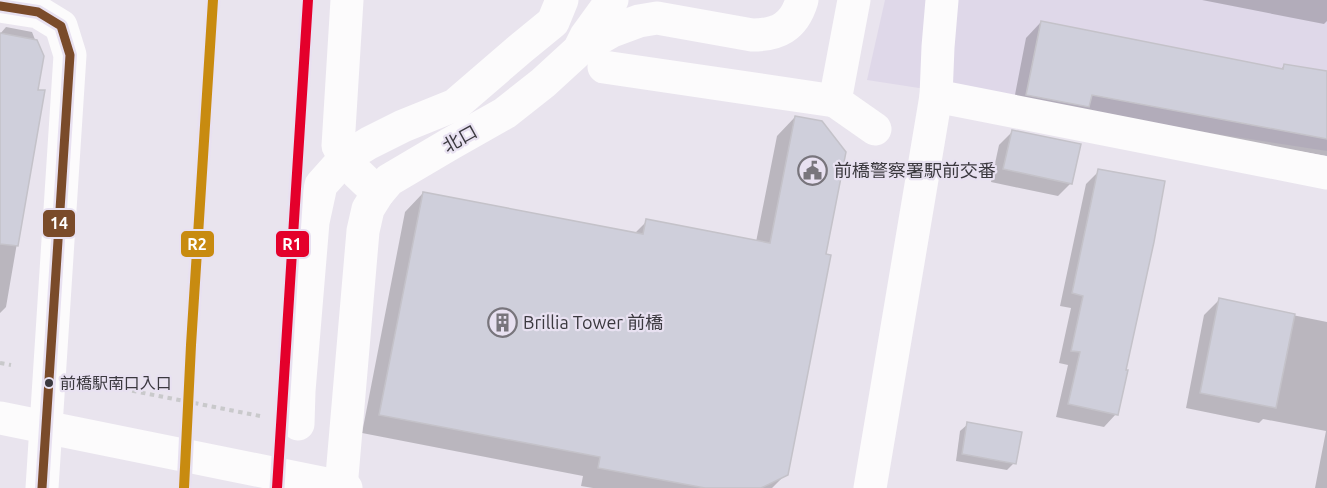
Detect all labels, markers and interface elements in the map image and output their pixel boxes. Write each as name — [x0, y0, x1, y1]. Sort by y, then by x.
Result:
street label: 北口 — [439, 121, 480, 156]
public building icon: 前橋警察署駅前交番 — [797, 155, 829, 187]
place label: 前橋警察署駅前交番 — [834, 160, 996, 180]
line badge: 14 — [42, 209, 76, 238]
text: 14 — [50, 214, 68, 232]
line badge: R2 — [180, 230, 215, 258]
line badge: R1 — [275, 230, 310, 258]
text: R2 — [187, 235, 207, 253]
text: R1 — [282, 235, 302, 253]
building icon: Brillia Tower 前橋 — [486, 307, 518, 339]
place label: Brillia Tower 前橋 — [523, 312, 663, 332]
place label: 前橋駅南口入口 — [60, 374, 172, 392]
marker: 前橋駅南口入口 — [43, 377, 55, 389]

